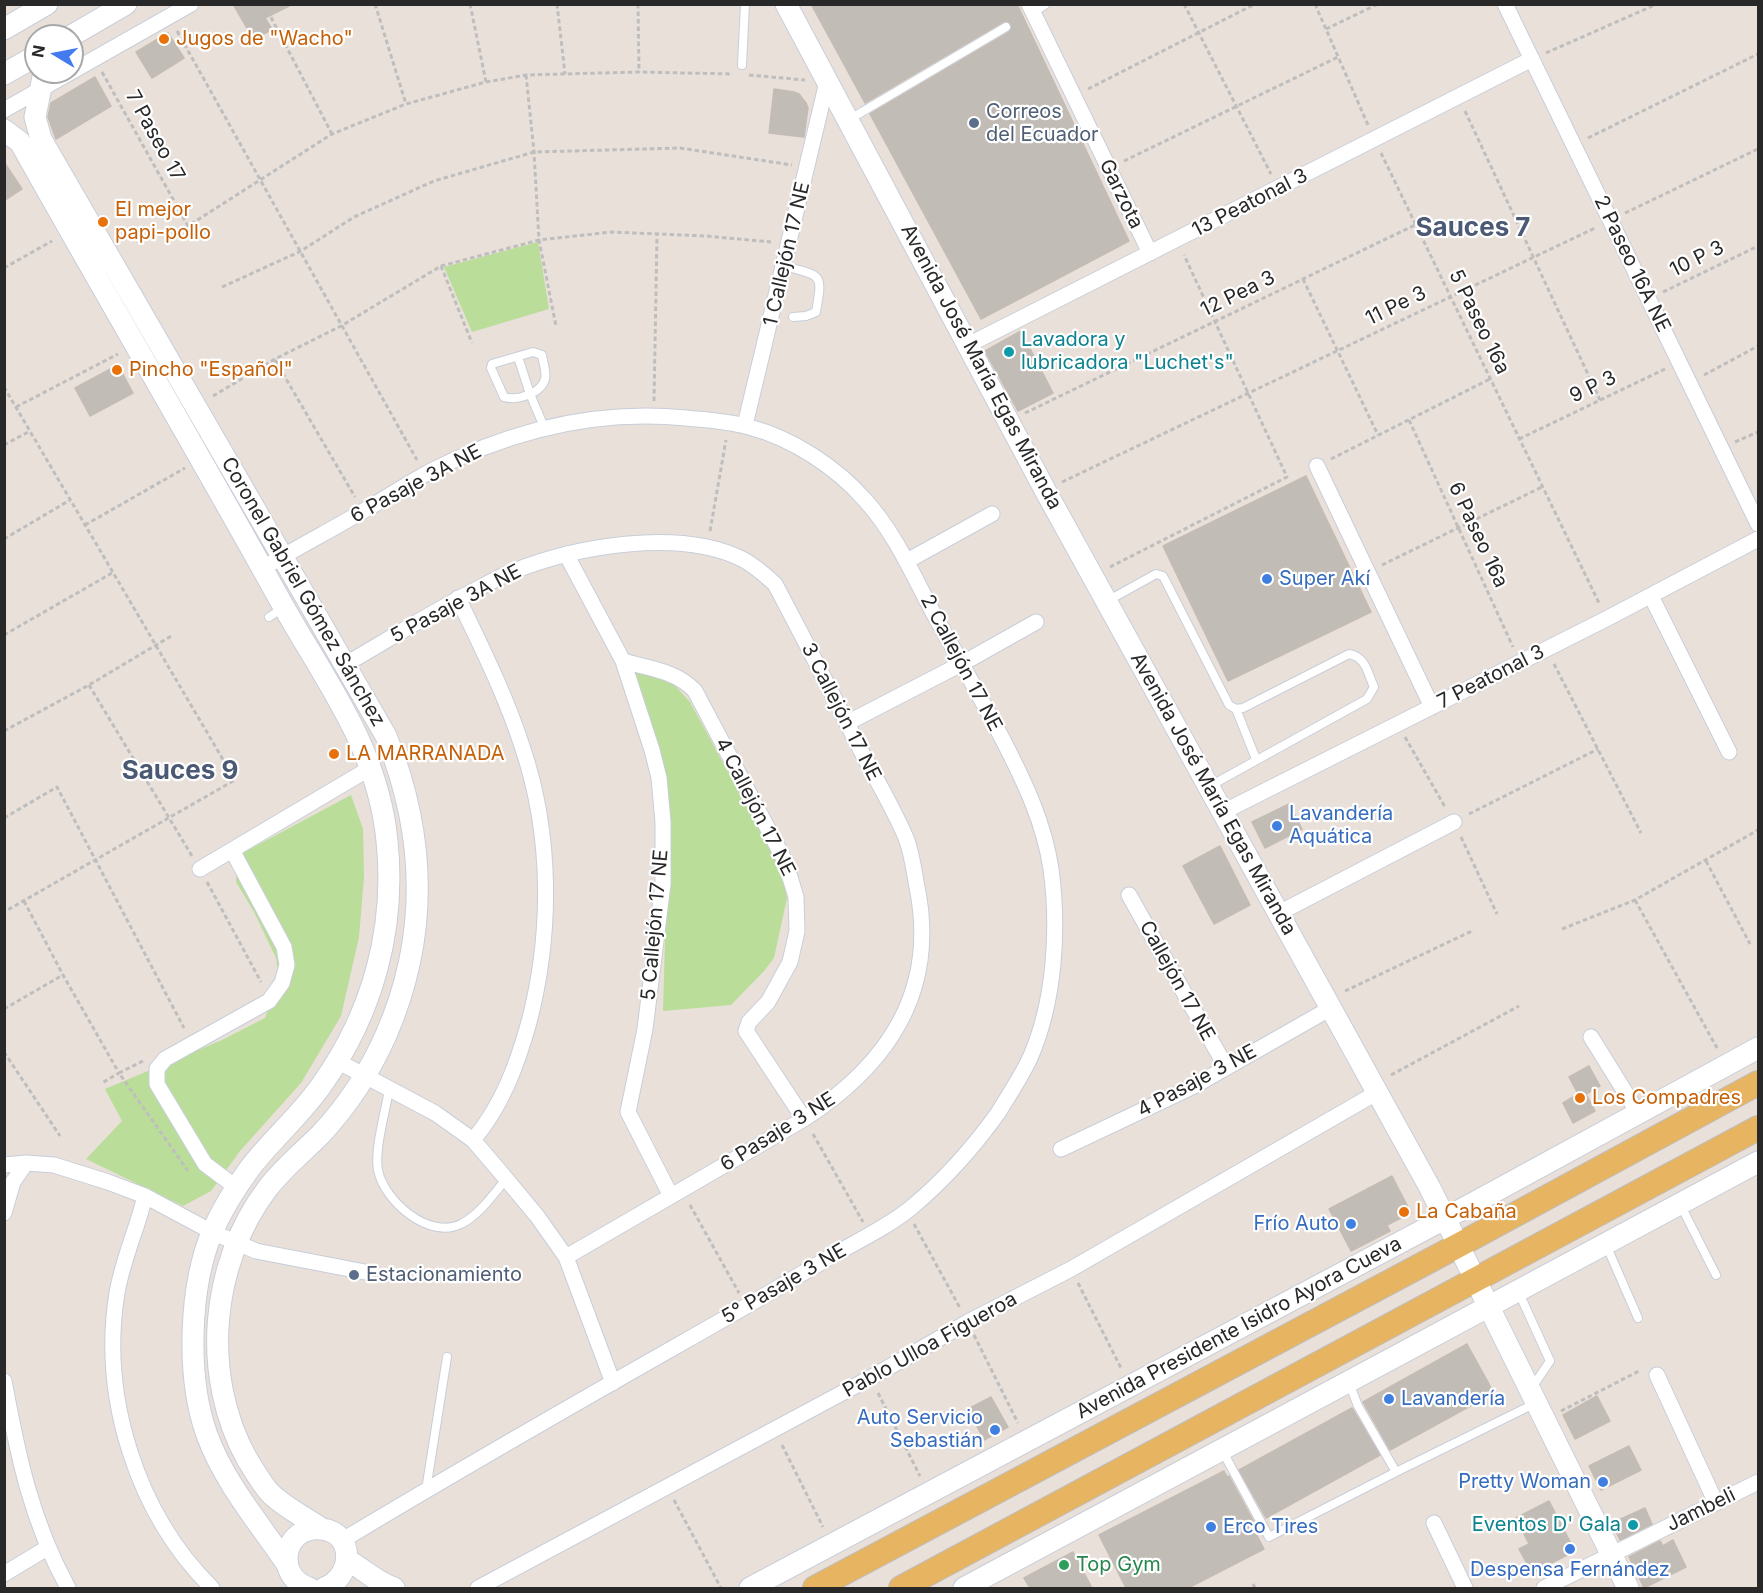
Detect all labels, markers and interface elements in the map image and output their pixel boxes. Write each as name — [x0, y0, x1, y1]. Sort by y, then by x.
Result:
north arrow — [24, 24, 84, 84]
place label: Jugos de "Wacho" — [176, 27, 353, 51]
marker: Jugos de "Wacho" — [157, 32, 171, 46]
text: N — [27, 43, 49, 59]
street label: 7 Paseo 17 — [120, 86, 190, 186]
place label: Correos del Ecuador — [986, 100, 1099, 147]
marker: Correos del Ecuador — [967, 116, 981, 130]
street label: Garzota — [1094, 155, 1148, 233]
street label: 13 Peatonal 3 — [1188, 164, 1312, 242]
street label: 1 Callejón 17 NE — [759, 179, 815, 329]
street label: 2 Paseo 16A NE — [1589, 192, 1675, 336]
place label: El mejor papi-pollo — [115, 198, 211, 245]
district label: Sauces 7 — [1416, 212, 1530, 244]
marker: El mejor papi-pollo — [96, 215, 110, 229]
street label: Avenida José María Egas Miranda — [895, 220, 1067, 514]
street label: 10 P 3 — [1666, 236, 1728, 282]
street label: 12 Pea 3 — [1197, 266, 1279, 322]
street label: 5 Paseo 16a — [1443, 266, 1515, 378]
street label: 11 Pe 3 — [1362, 281, 1430, 331]
place label: Lavadora y lubricadora "Luchet's" — [1021, 328, 1234, 375]
marker: Lavadora y lubricadora "Luchet's" — [1002, 345, 1016, 359]
place label: Pincho "Español" — [129, 358, 293, 382]
marker: Pincho "Español" — [110, 363, 124, 377]
street label: 9 P 3 — [1566, 366, 1620, 408]
street label: 6 Pasaje 3A NE — [346, 439, 486, 529]
street label: Coronel Gabriel Gómez Sánchez — [216, 453, 390, 731]
street label: 6 Paseo 16a — [1443, 478, 1513, 592]
street label: 5 Pasaje 3A NE — [387, 559, 525, 649]
place label: Super Akí — [1279, 567, 1370, 591]
marker: Super Akí — [1260, 572, 1274, 586]
street label: 2 Callejón 17 NE — [915, 591, 1007, 735]
street label: 3 Callejón 17 NE — [796, 639, 886, 785]
street label: 7 Peatonal 3 — [1433, 640, 1549, 714]
street label: Avenida José María Egas Miranda — [1125, 648, 1301, 940]
street label: 4 Callejón 17 NE — [710, 734, 800, 880]
place label: LA MARRANADA — [346, 742, 505, 766]
marker: LA MARRANADA — [327, 747, 341, 761]
district label: Sauces 9 — [122, 755, 238, 787]
place label: Lavandería Aquática — [1289, 802, 1393, 849]
marker: Lavandería Aquática — [1270, 819, 1284, 833]
street label: 5 Callejón 17 NE — [636, 849, 674, 1001]
street label: Callejón 17 NE — [1134, 917, 1220, 1045]
street label: 4 Pasaje 3 NE — [1133, 1040, 1261, 1122]
place label: Los Compadres — [1592, 1086, 1741, 1110]
street label: 6 Pasaje 3 NE — [716, 1087, 840, 1177]
marker: Los Compadres — [1573, 1091, 1587, 1105]
place label: La Cabaña — [1416, 1200, 1517, 1224]
marker: La Cabaña — [1397, 1205, 1411, 1219]
place label: Frío Auto — [1254, 1212, 1339, 1236]
marker: Frío Auto — [1344, 1217, 1358, 1231]
street label: Avenida Presidente Isidro Ayora Cueva — [1072, 1232, 1406, 1424]
street label: 5° Pasaje 3 NE — [717, 1239, 851, 1329]
place label: Estacionamiento — [366, 1263, 522, 1287]
marker: Estacionamiento — [347, 1268, 361, 1282]
street label: Pablo Ulloa Figueroa — [839, 1287, 1021, 1403]
place label: Lavandería — [1401, 1387, 1505, 1411]
marker: Lavandería — [1382, 1392, 1396, 1406]
place label: Auto Servicio Sebastián — [857, 1406, 983, 1453]
marker: Auto Servicio Sebastián — [988, 1423, 1002, 1437]
place label: Pretty Woman — [1458, 1470, 1591, 1494]
marker: Pretty Woman — [1596, 1475, 1610, 1489]
street label: Jambeli — [1663, 1483, 1739, 1537]
place label: Eventos D' Gala — [1472, 1513, 1621, 1537]
place label: Erco Tires — [1223, 1515, 1318, 1539]
marker: Eventos D' Gala — [1626, 1518, 1640, 1532]
marker: Erco Tires — [1204, 1520, 1218, 1534]
marker: Despensa Fernández — [1563, 1542, 1577, 1556]
place label: Top Gym — [1076, 1553, 1161, 1577]
marker: Top Gym — [1057, 1558, 1071, 1572]
place label: Despensa Fernández — [1470, 1558, 1670, 1582]

